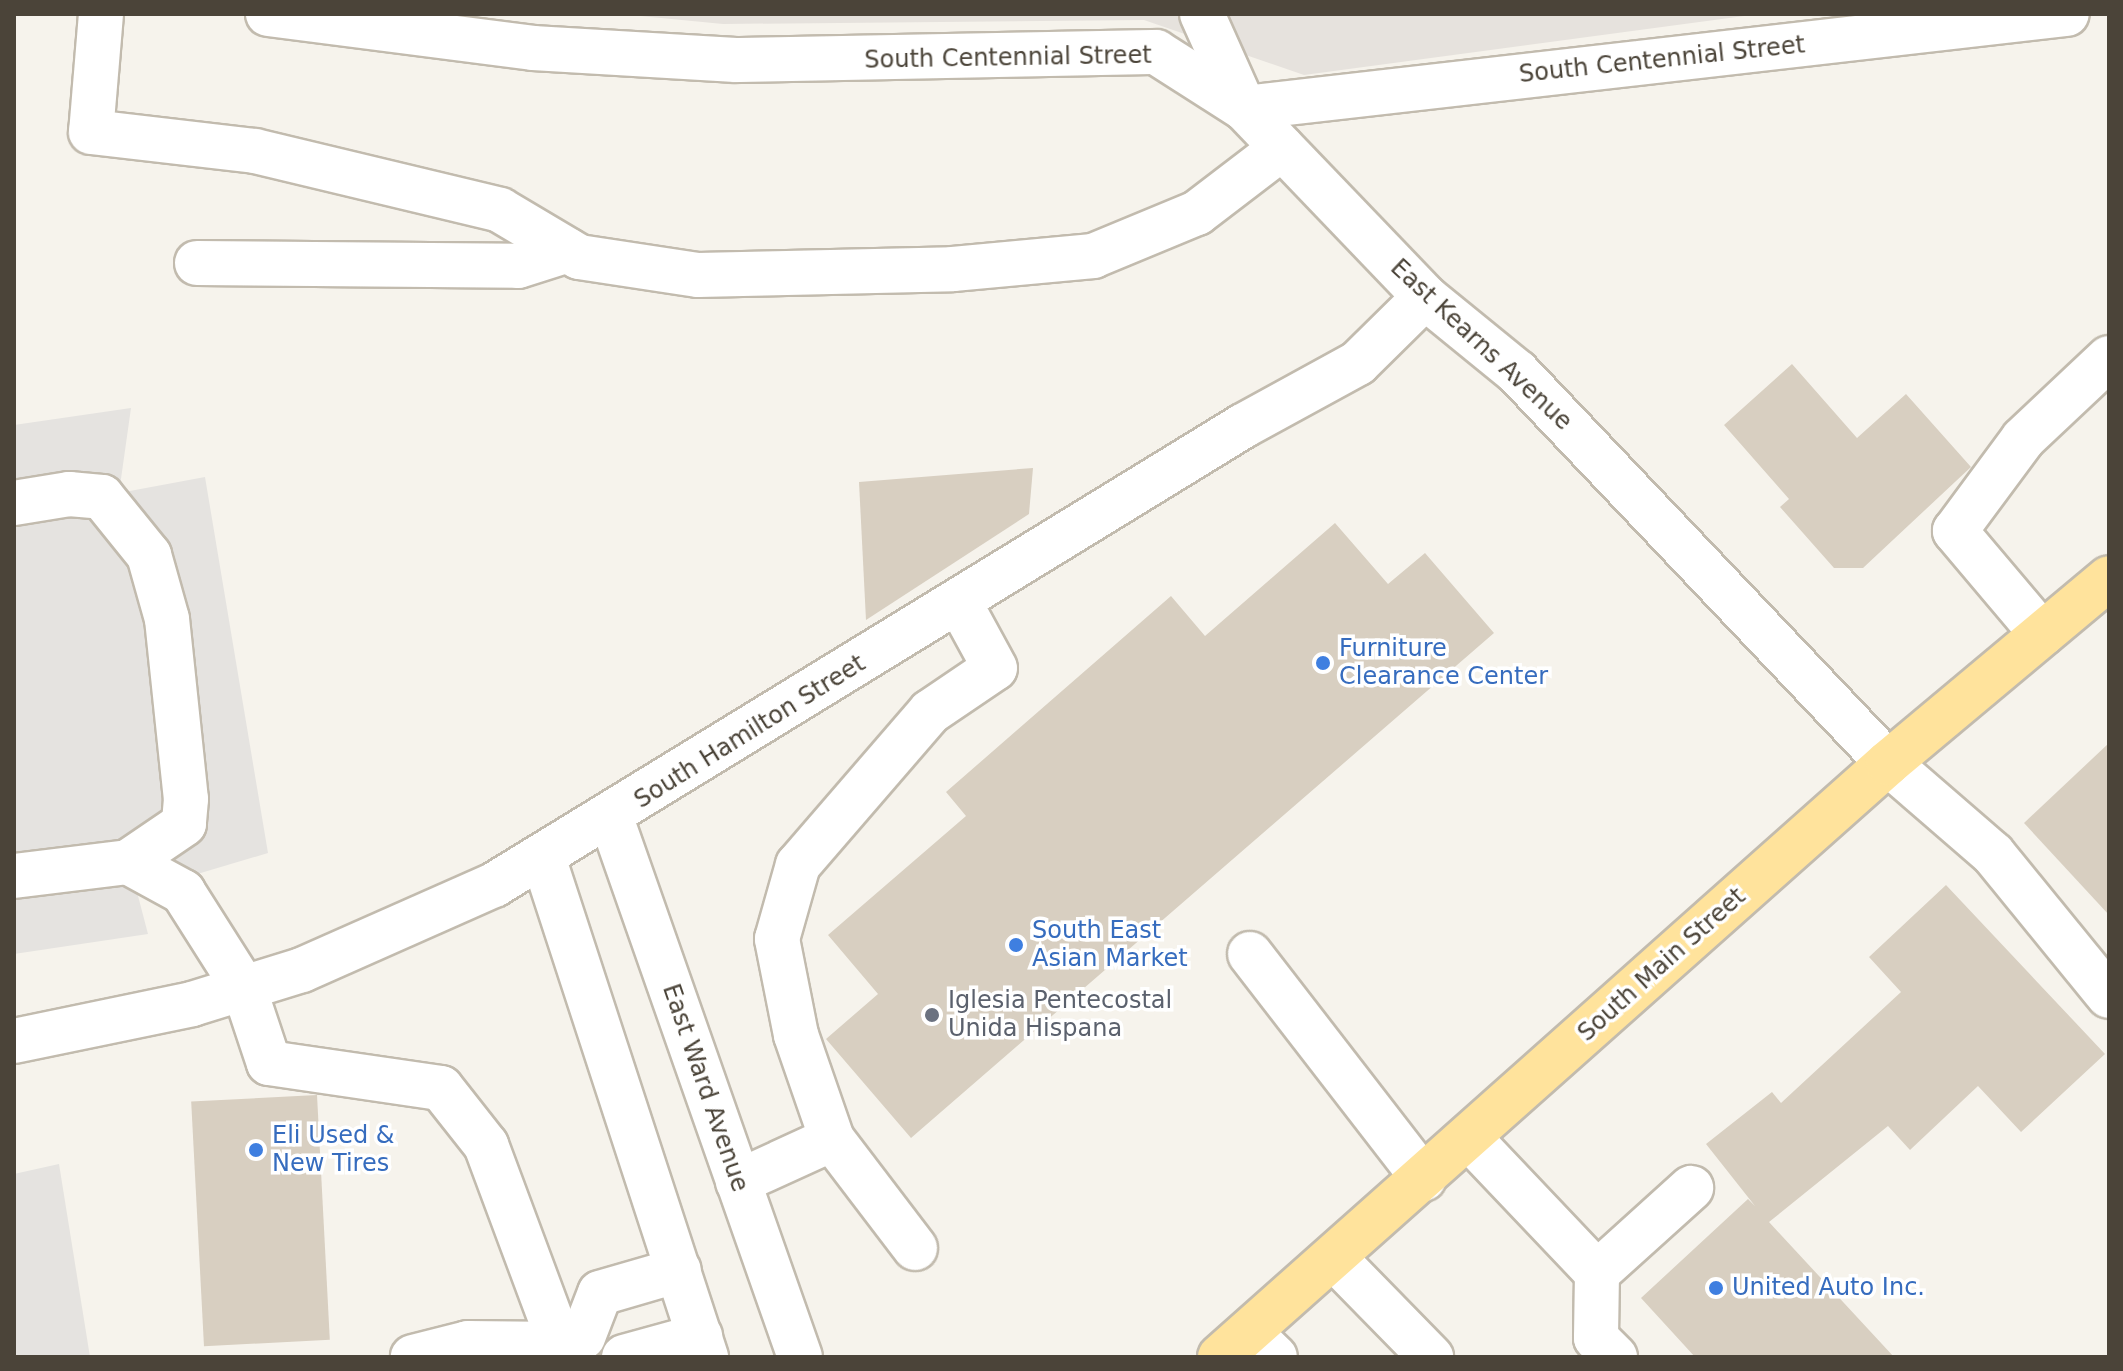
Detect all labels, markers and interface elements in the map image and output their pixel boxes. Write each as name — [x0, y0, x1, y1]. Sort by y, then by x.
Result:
street label: South Centennial Street — [1518, 31, 1806, 89]
street label: South Centennial Street — [864, 41, 1152, 75]
street label: East Kearns Avenue — [1384, 254, 1578, 436]
place label: Furniture Clearance Center — [1339, 635, 1548, 691]
street label: South Hamilton Street — [629, 649, 871, 815]
marker: Furniture Clearance Center — [1314, 654, 1332, 672]
street label: South Main Street — [1572, 882, 1752, 1048]
place label: South East Asian Market — [1032, 917, 1188, 973]
marker: South East Asian Market — [1007, 936, 1025, 954]
street label: East Ward Avenue — [656, 980, 754, 1196]
place label: Iglesia Pentecostal Unida Hispana — [948, 987, 1172, 1043]
marker: Iglesia Pentecostal Unida Hispana — [923, 1006, 941, 1024]
place label: Eli Used & New Tires — [272, 1122, 395, 1178]
marker: Eli Used & New Tires — [247, 1141, 265, 1159]
place label: United Auto Inc. — [1732, 1274, 1925, 1302]
marker: United Auto Inc. — [1707, 1279, 1725, 1297]

